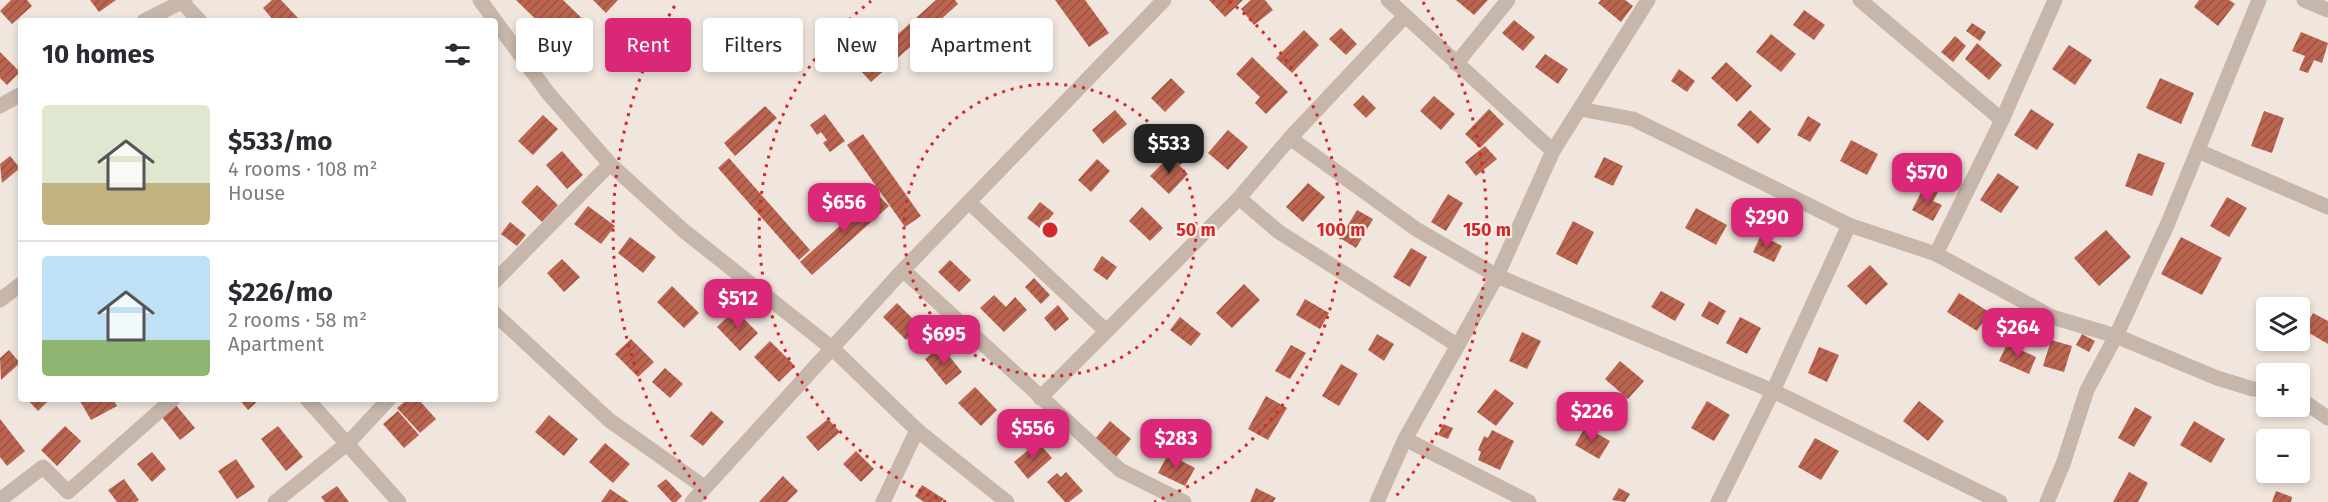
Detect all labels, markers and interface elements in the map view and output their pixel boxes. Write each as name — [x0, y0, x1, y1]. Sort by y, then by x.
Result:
chip: Buy — [516, 18, 593, 72]
chip: Rent — [605, 18, 691, 72]
chip: Filters — [703, 18, 803, 72]
chip: New — [815, 18, 898, 72]
chip: Apartment — [910, 18, 1053, 72]
icon: filters — [441, 38, 474, 71]
text: 10 homes — [42, 39, 155, 70]
pin: $533 — [1133, 124, 1205, 175]
text: $533/mo — [228, 126, 332, 157]
icon: home — [90, 129, 162, 201]
text: $533 — [1148, 131, 1190, 155]
pin: $570 — [1891, 153, 1963, 204]
text: 4 rooms · 108 m² — [228, 157, 377, 181]
text: $570 — [1906, 160, 1948, 184]
text: House — [228, 181, 285, 205]
pin: $656 — [808, 183, 880, 234]
text: $656 — [822, 190, 866, 214]
pin: $290 — [1731, 198, 1803, 249]
text: $290 — [1745, 205, 1789, 229]
text: 50 m — [1176, 219, 1216, 241]
text: 100 m — [1317, 219, 1365, 241]
text: 150 m — [1463, 219, 1511, 241]
centre of rings — [1040, 220, 1060, 240]
text: $226/mo — [228, 277, 333, 308]
pin: $512 — [702, 279, 774, 330]
icon: home — [90, 280, 162, 352]
text: $512 — [718, 286, 758, 310]
map controls — [2256, 297, 2310, 483]
button: layers — [2256, 297, 2310, 351]
text: 2 rooms · 58 m² — [228, 308, 367, 332]
pin: $264 — [1982, 308, 2054, 359]
pin: $695 — [908, 315, 980, 366]
text: $264 — [1996, 315, 2040, 339]
text: $695 — [922, 322, 966, 346]
text: Apartment — [228, 332, 324, 356]
button: + — [2256, 363, 2310, 417]
pin: $226 — [1556, 392, 1628, 443]
text: $226 — [1571, 399, 1613, 423]
pin: $556 — [997, 409, 1069, 460]
text: $556 — [1011, 416, 1055, 440]
pin: $283 — [1140, 419, 1212, 470]
text: $283 — [1154, 426, 1198, 450]
button: − — [2256, 429, 2310, 483]

